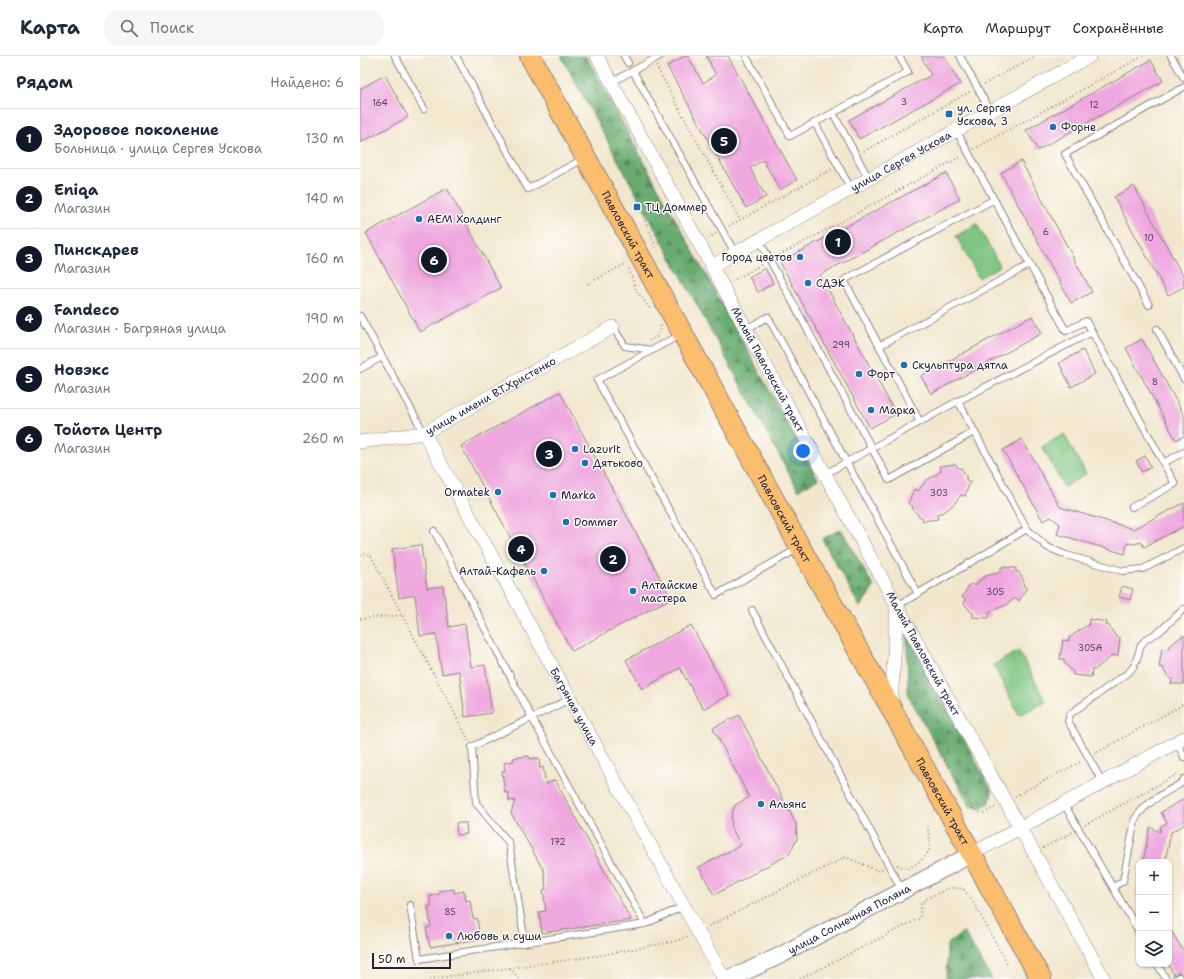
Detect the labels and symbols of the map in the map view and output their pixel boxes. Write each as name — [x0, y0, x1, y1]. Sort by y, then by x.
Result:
house number: 3 — [901, 96, 907, 108]
house number: 164 — [372, 97, 388, 109]
house number: 12 — [1089, 99, 1099, 111]
place label: ул. Сергея Ускова, 3 — [957, 101, 1011, 129]
marker: ул. Сергея Ускова, 3 — [944, 109, 954, 119]
place label: Форне — [1061, 120, 1096, 135]
marker: Форне — [1048, 122, 1058, 132]
pin: 5 — [711, 126, 737, 156]
street label: улица Сергея Ускова — [848, 127, 954, 196]
street label: Павловский тракт — [598, 189, 658, 282]
place label: ТЦ Доммер — [645, 200, 707, 215]
marker: ТЦ Доммер — [632, 202, 642, 212]
place label: АЕМ Холдинг — [427, 212, 501, 227]
marker: АЕМ Холдинг — [414, 214, 424, 224]
house number: 6 — [1043, 226, 1049, 238]
pin: 1 — [825, 227, 851, 257]
house number: 10 — [1144, 232, 1154, 244]
pin: 6 — [421, 245, 447, 275]
place label: Город цветов — [721, 250, 792, 265]
marker: Город цветов — [795, 252, 805, 262]
place label: СДЭК — [816, 276, 845, 291]
marker: СДЭК — [803, 278, 813, 288]
street label: Малый Павловский тракт — [727, 304, 808, 435]
house number: 299 — [832, 339, 850, 351]
street label: улица имени В.Т.Христенко — [423, 353, 559, 439]
place label: Скульптура дятла — [912, 358, 1008, 373]
marker: Скульптура дятла — [899, 360, 909, 370]
place label: Форт — [867, 367, 895, 382]
marker: Форт — [854, 369, 864, 379]
house number: 8 — [1152, 376, 1158, 388]
place label: Марка — [879, 403, 915, 418]
marker: Марка — [866, 405, 876, 415]
pin: 3 — [536, 439, 562, 469]
your location — [793, 441, 813, 461]
place label: Lazurit — [583, 442, 621, 457]
marker: Lazurit — [570, 444, 580, 454]
place label: Дятьково — [593, 456, 643, 471]
marker: Дятьково — [580, 458, 590, 468]
street label: Павловский тракт — [754, 472, 814, 566]
place label: Ormatek — [444, 485, 490, 500]
marker: Ormatek — [493, 487, 503, 497]
house number: 303 — [930, 487, 948, 499]
place label: Marka — [561, 488, 596, 503]
marker: Marka — [548, 490, 558, 500]
place label: Dommer — [574, 515, 618, 530]
marker: Dommer — [561, 517, 571, 527]
pin: 4 — [508, 534, 534, 564]
pin: 2 — [600, 544, 626, 574]
place label: Алтай-Кафель — [459, 564, 536, 579]
marker: Алтай-Кафель — [539, 566, 549, 576]
place label: Алтайские мастера — [641, 578, 698, 606]
marker: Алтайские мастера — [628, 586, 638, 596]
house number: 305 — [986, 586, 1004, 598]
street label: Малый Павловский тракт — [882, 589, 964, 719]
house number: 305А — [1078, 642, 1103, 654]
street label: Багряная улица — [546, 665, 601, 749]
street label: Павловский тракт — [912, 755, 973, 848]
place label: Альянс — [769, 797, 807, 812]
marker: Альянс — [756, 799, 766, 809]
house number: 172 — [550, 836, 566, 848]
street label: улица Солнечная Поляна — [785, 881, 913, 958]
house number: 85 — [444, 906, 456, 918]
place label: Любовь и суши — [457, 929, 542, 944]
marker: Любовь и суши — [444, 931, 454, 941]
scale bar — [372, 951, 451, 970]

